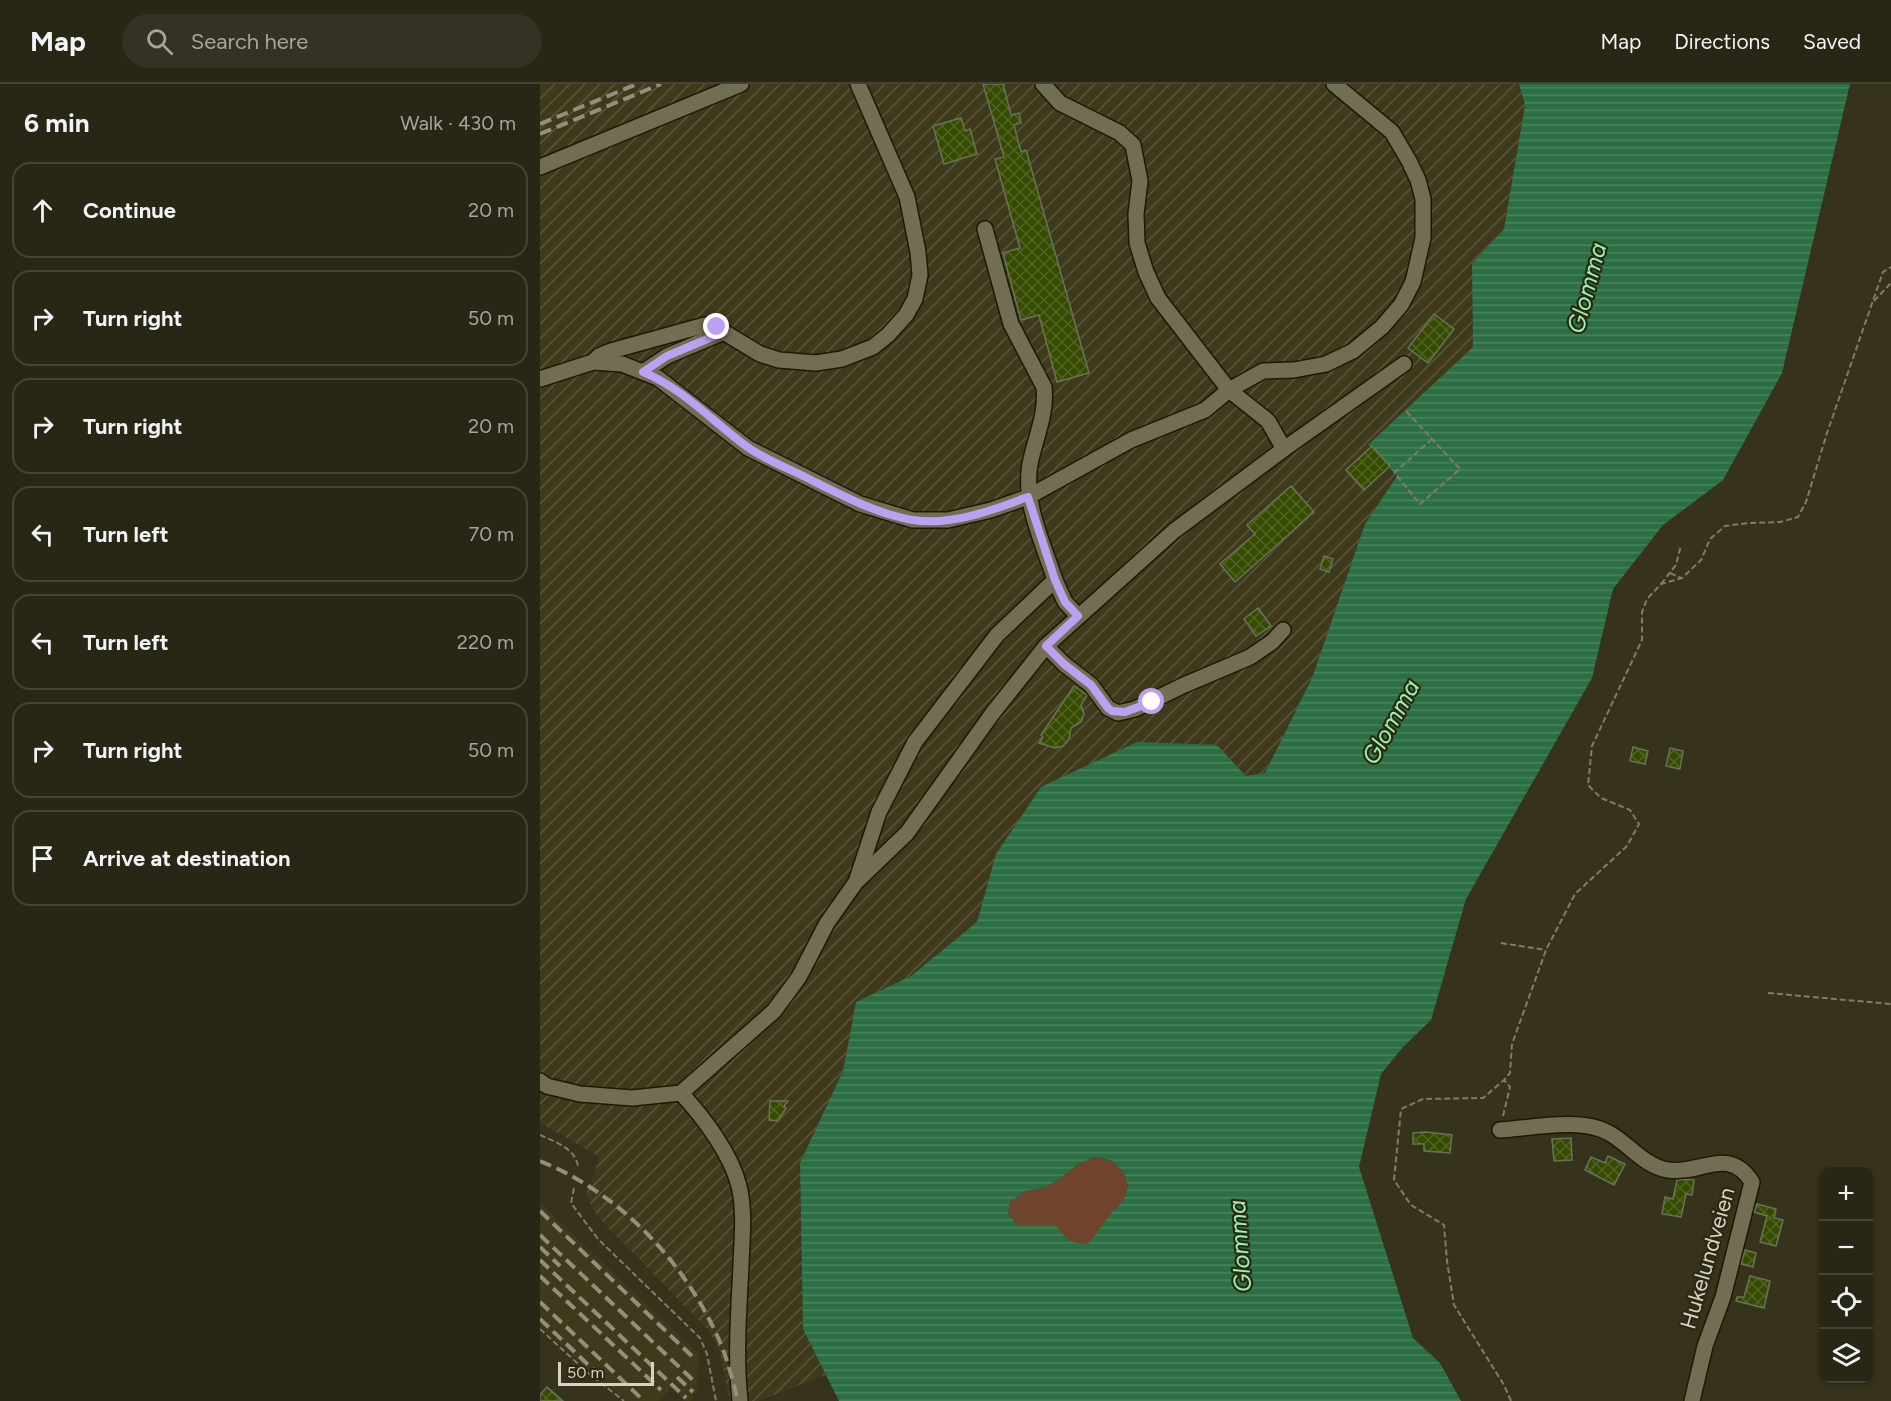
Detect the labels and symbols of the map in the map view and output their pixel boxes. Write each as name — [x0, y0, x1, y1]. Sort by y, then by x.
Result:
water label: Glomma — [1561, 239, 1612, 336]
route end — [703, 313, 729, 339]
water label: Glomma — [1355, 674, 1426, 769]
route start — [1138, 688, 1164, 714]
street label: Hukelundveien — [1674, 1184, 1741, 1332]
water label: Glomma — [1222, 1199, 1257, 1293]
scale bar — [558, 1359, 654, 1386]

